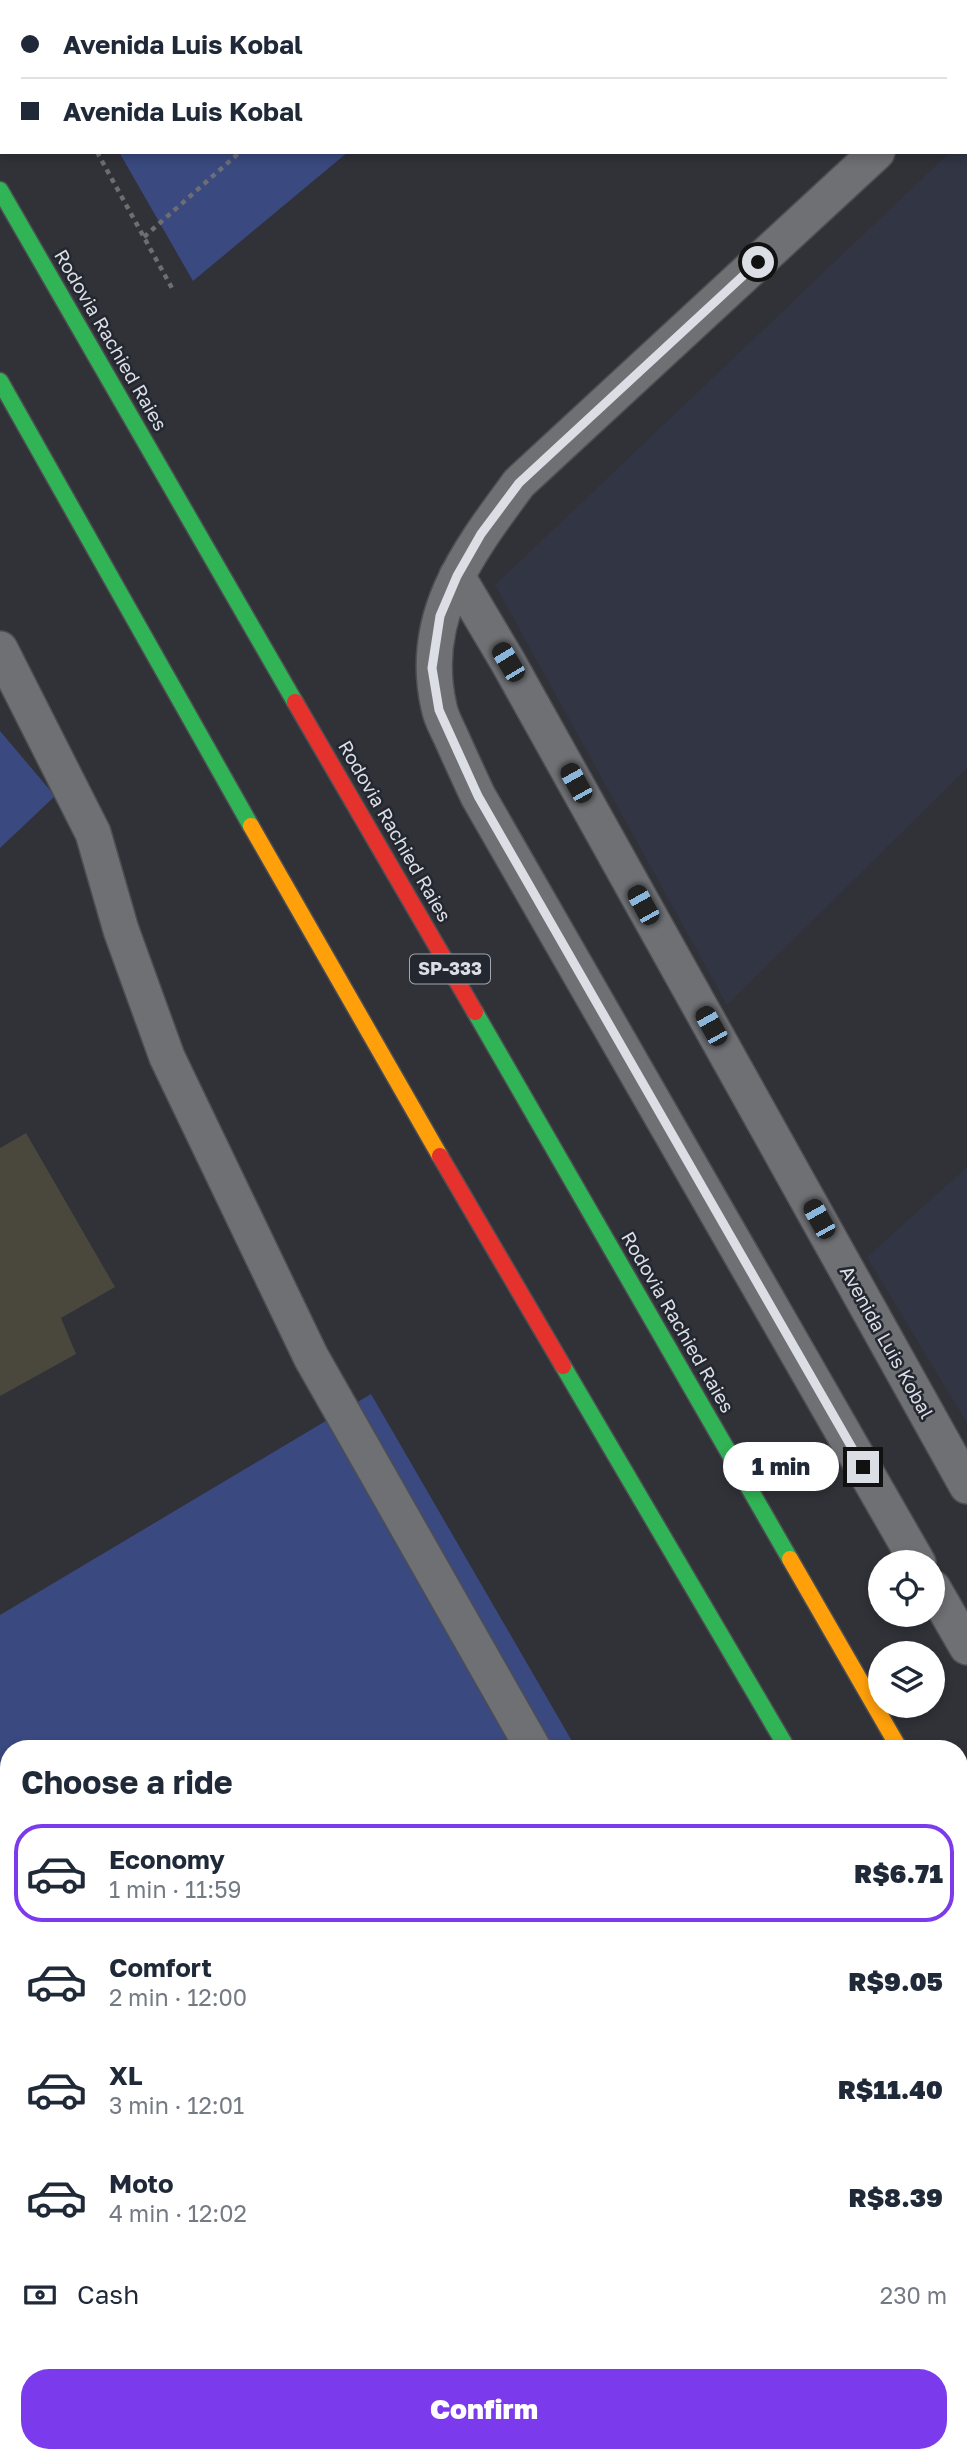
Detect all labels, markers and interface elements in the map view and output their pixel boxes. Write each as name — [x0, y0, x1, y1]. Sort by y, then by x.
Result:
text: Avenida Luis Kobal — [63, 29, 303, 60]
text: Avenida Luis Kobal — [63, 96, 303, 127]
street label: Rodovia Rachied Raies — [50, 245, 173, 435]
route start — [742, 246, 774, 278]
car — [489, 639, 528, 685]
street label: Rodovia Rachied Raies — [334, 736, 457, 926]
car — [557, 760, 596, 806]
car — [624, 882, 663, 928]
road number: SP-333 — [410, 954, 490, 984]
car — [692, 1003, 731, 1049]
car — [800, 1196, 839, 1242]
street label: Rodovia Rachied Raies — [617, 1227, 740, 1417]
street label: Avenida Luis Kobal — [836, 1261, 939, 1422]
callout: 1 min — [723, 1442, 838, 1492]
route end — [847, 1451, 879, 1483]
text: 1 min — [752, 1452, 810, 1480]
map controls — [868, 1550, 945, 1718]
button: locate — [868, 1550, 945, 1627]
button: layers — [868, 1641, 945, 1718]
text: Choose a ride — [21, 1763, 233, 1801]
icon: car — [25, 1842, 88, 1905]
text: Economy — [109, 1844, 225, 1875]
text: R$6.71 — [854, 1858, 943, 1889]
text: 1 min · 11:59 — [109, 1875, 241, 1903]
icon: car — [25, 1950, 88, 2013]
text: Comfort — [109, 1952, 212, 1983]
text: R$9.05 — [848, 1966, 943, 1997]
text: 2 min · 12:00 — [109, 1983, 247, 2011]
icon: car — [25, 2058, 88, 2121]
text: XL — [109, 2060, 143, 2091]
text: R$11.40 — [838, 2074, 943, 2105]
text: 3 min · 12:01 — [109, 2091, 244, 2119]
icon: car — [25, 2166, 88, 2229]
text: Moto — [109, 2168, 174, 2199]
text: R$8.39 — [848, 2182, 943, 2213]
text: 4 min · 12:02 — [109, 2199, 247, 2227]
icon: cash — [21, 2276, 59, 2314]
text: Cash — [77, 2279, 139, 2310]
text: 230 m — [880, 2281, 947, 2309]
button: Confirm — [21, 2369, 947, 2449]

